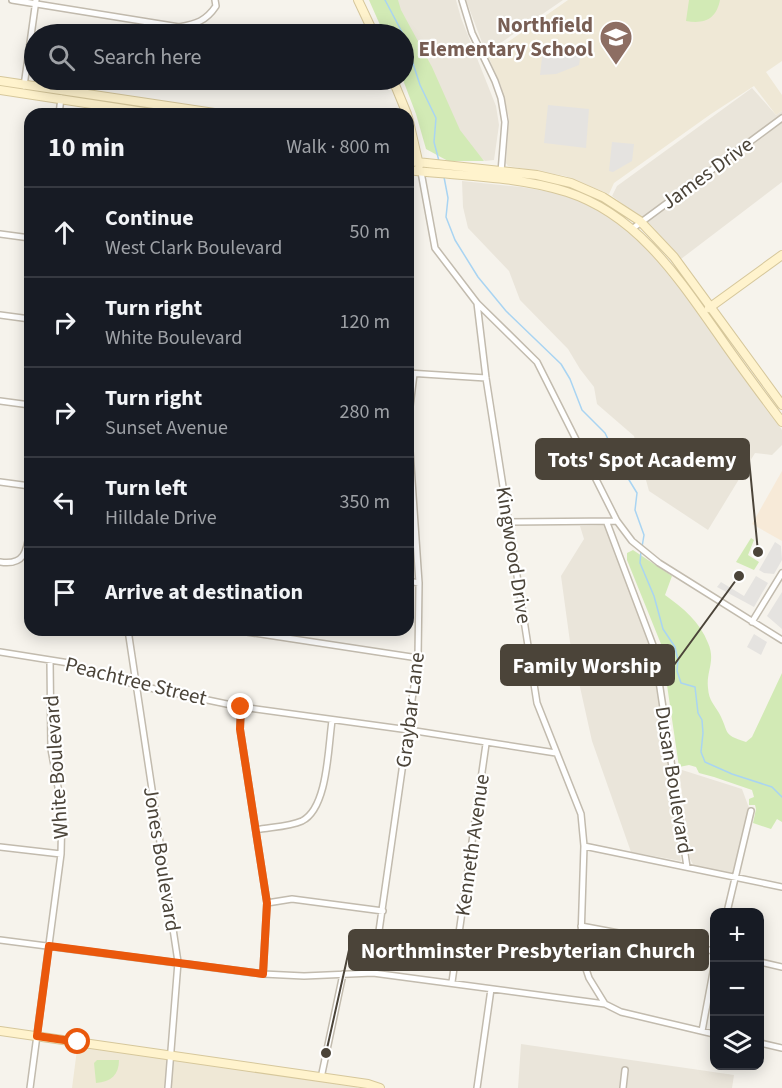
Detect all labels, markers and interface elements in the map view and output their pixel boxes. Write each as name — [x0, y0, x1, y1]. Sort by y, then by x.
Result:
place label: Northfield Elementary School — [419, 10, 593, 64]
school or university icon: Northfield Elementary School — [598, 19, 634, 66]
search box — [24, 24, 414, 90]
icon: search — [45, 41, 78, 74]
text: Search here — [93, 41, 201, 73]
text: 10 min — [48, 129, 125, 166]
street label: James Drive — [655, 129, 759, 217]
text: Walk · 800 m — [286, 133, 390, 161]
text: Continue — [105, 202, 194, 234]
icon: ahead — [48, 216, 81, 249]
text: 50 m — [350, 218, 390, 246]
text: West Clark Boulevard — [105, 234, 282, 262]
text: Turn right — [105, 292, 202, 324]
icon: right — [48, 306, 81, 339]
text: 120 m — [340, 308, 390, 336]
text: White Boulevard — [105, 324, 242, 352]
text: Turn right — [105, 382, 202, 414]
icon: right — [48, 396, 81, 429]
text: 280 m — [340, 398, 390, 426]
text: Sunset Avenue — [105, 414, 228, 442]
callout: Tots' Spot Academy — [536, 439, 749, 479]
text: Tots' Spot Academy — [547, 444, 737, 476]
text: Turn left — [105, 472, 187, 504]
street label: Kingwood Drive — [488, 484, 540, 626]
icon: left — [48, 486, 81, 519]
text: 350 m — [340, 488, 390, 516]
text: Hilldale Drive — [105, 504, 217, 532]
icon: arrive — [48, 576, 81, 609]
text: Arrive at destination — [105, 576, 303, 608]
callout: Family Worship — [501, 645, 674, 685]
street label: Peachtree Street — [62, 649, 210, 713]
street label: Graybar Lane — [388, 650, 432, 770]
text: Family Worship — [512, 650, 662, 682]
route end — [227, 693, 253, 719]
street label: White Boulevard — [36, 694, 76, 840]
street label: Dusan Boulevard — [648, 704, 700, 856]
street label: Kenneth Avenue — [447, 772, 497, 918]
street label: Jones Boulevard — [136, 785, 188, 933]
map controls — [710, 908, 764, 1070]
button: + — [710, 908, 764, 962]
callout: Northminster Presbyterian Church — [349, 930, 708, 970]
text: Northminster Presbyterian Church — [361, 935, 695, 967]
button: − — [710, 962, 764, 1016]
button: layers — [710, 1016, 764, 1070]
route start — [64, 1028, 90, 1054]

